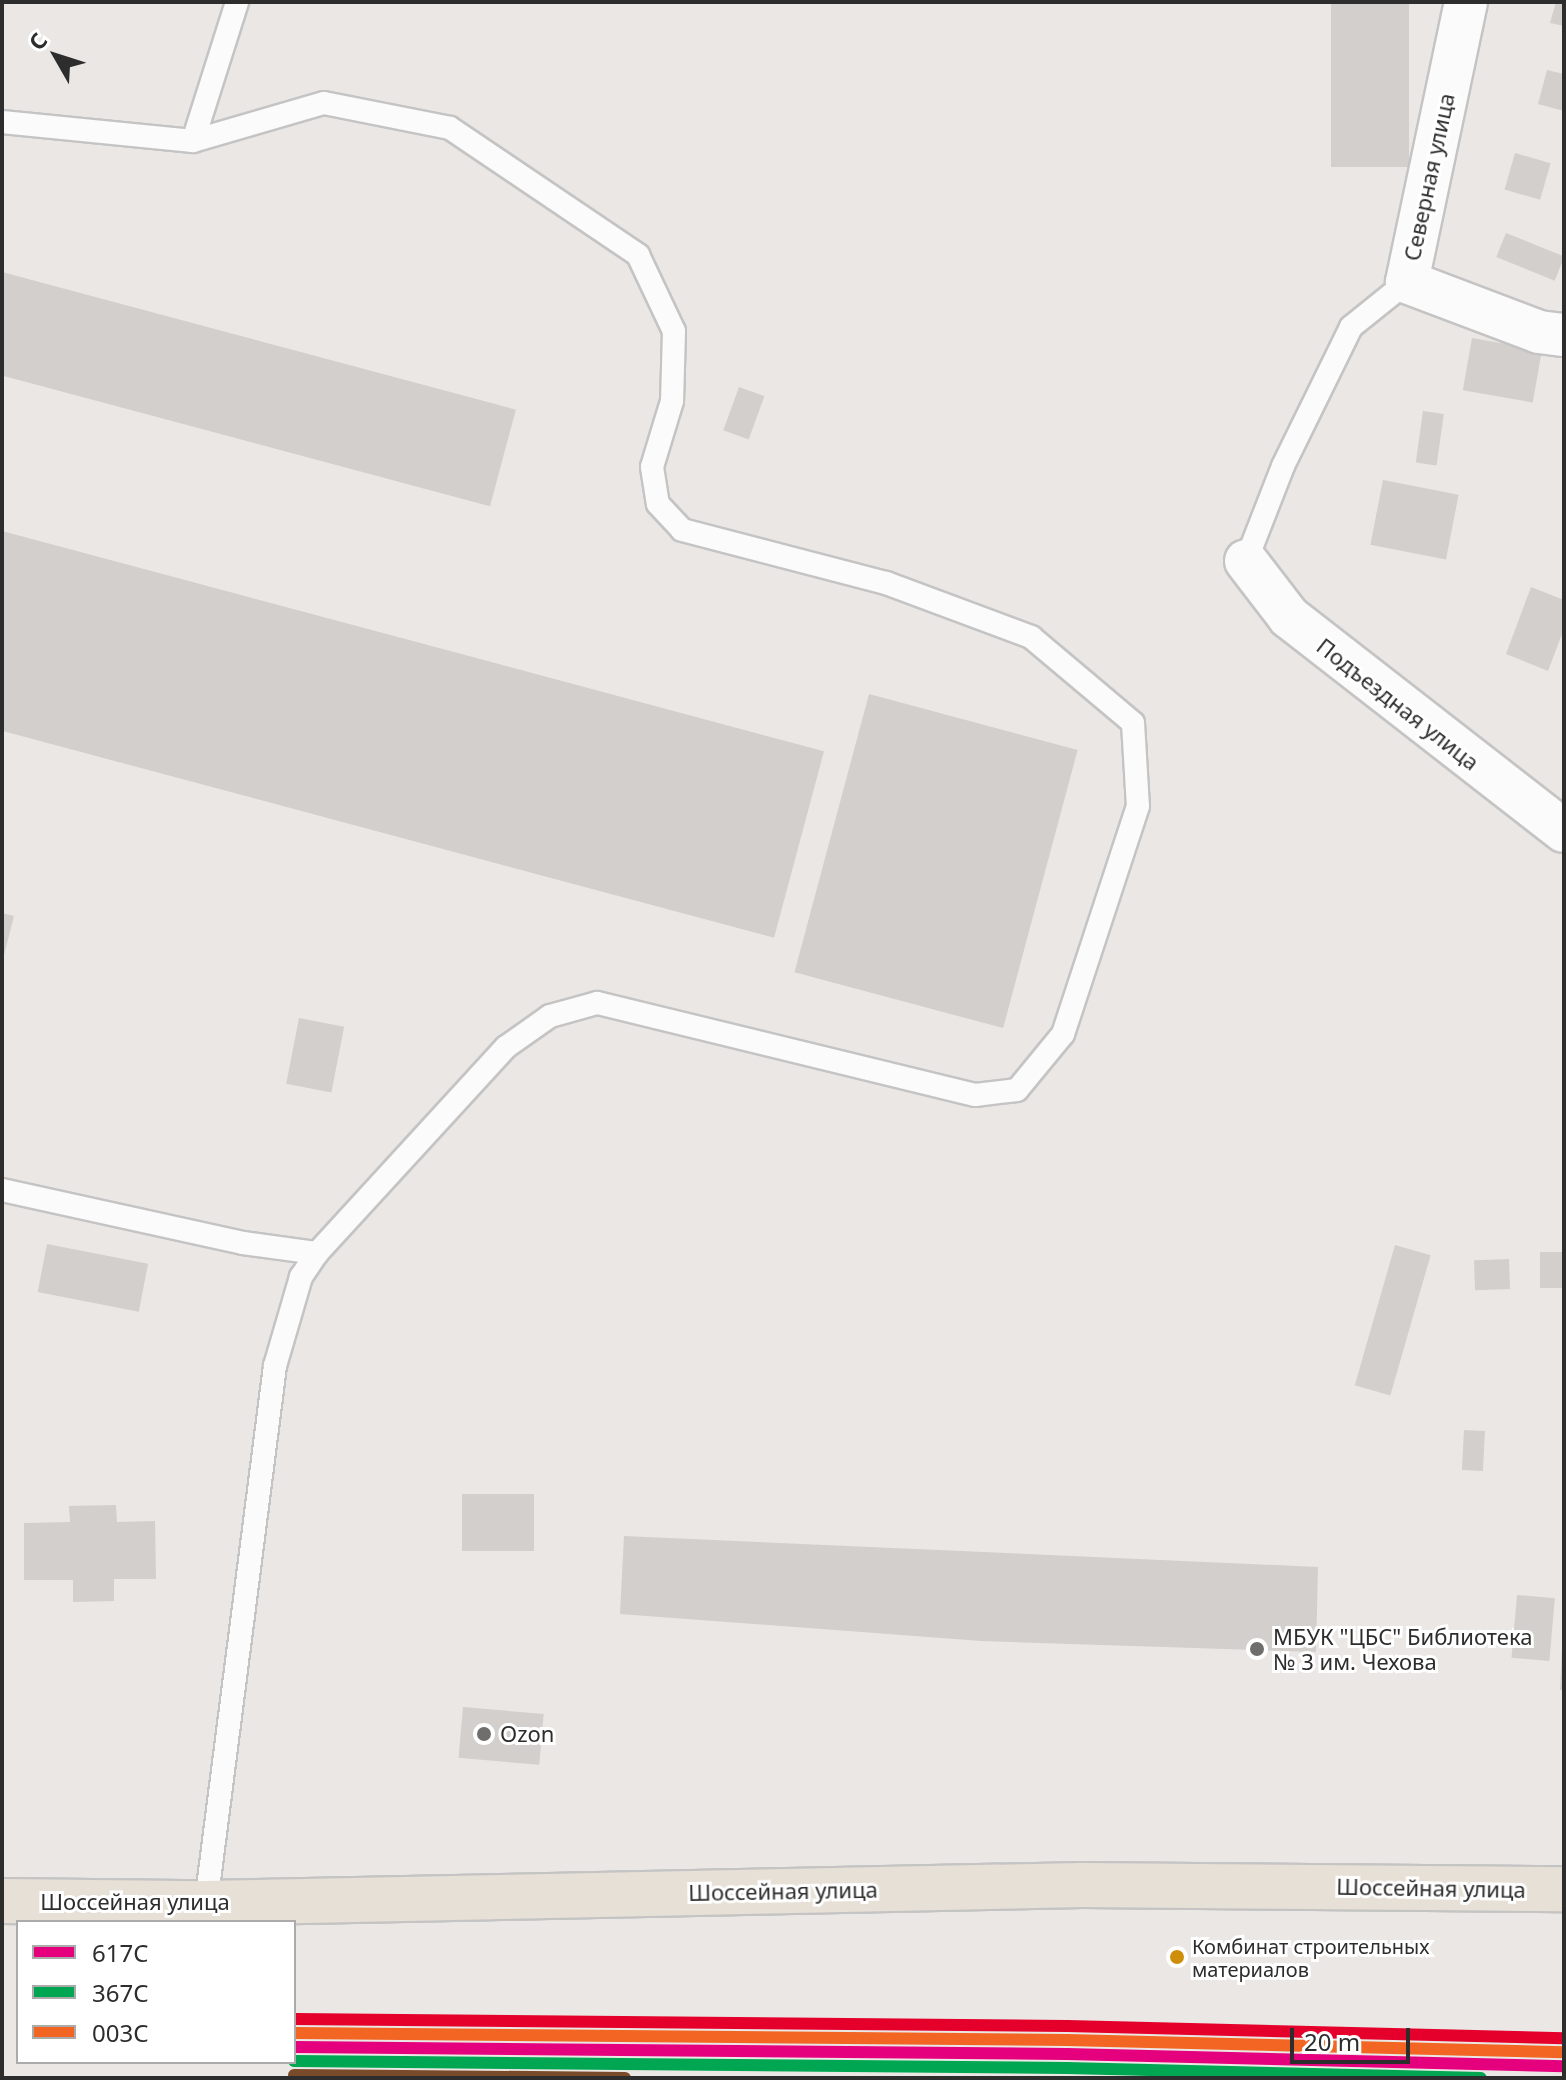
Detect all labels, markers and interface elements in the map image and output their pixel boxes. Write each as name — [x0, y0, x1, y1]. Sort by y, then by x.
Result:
north arrow — [16, 16, 96, 96]
text: С — [21, 26, 53, 56]
street label: Северная улица — [1398, 91, 1460, 263]
street label: Подъездная улица — [1312, 633, 1484, 775]
place label: МБУК "ЦБС" Библиотека № 3 им. Чехова — [1273, 1623, 1532, 1674]
marker: МБУК "ЦБС" Библиотека № 3 им. Чехова — [1248, 1640, 1266, 1658]
place label: Ozon — [500, 1721, 554, 1747]
marker: Ozon — [475, 1725, 493, 1743]
street label: Шоссейная улица — [1336, 1873, 1526, 1903]
street label: Шоссейная улица — [688, 1876, 878, 1906]
street label: Шоссейная улица — [40, 1889, 230, 1915]
legend — [16, 1920, 296, 2064]
place label: Комбинат строительных материалов — [1192, 1934, 1429, 1981]
text: 617C — [92, 1936, 148, 1969]
marker: Комбинат строительных материалов — [1169, 1949, 1185, 1965]
text: 367С — [92, 1976, 149, 2009]
scale bar — [1294, 2012, 1414, 2062]
text: 003С — [92, 2016, 149, 2049]
text: 20 m — [1304, 2025, 1360, 2058]

